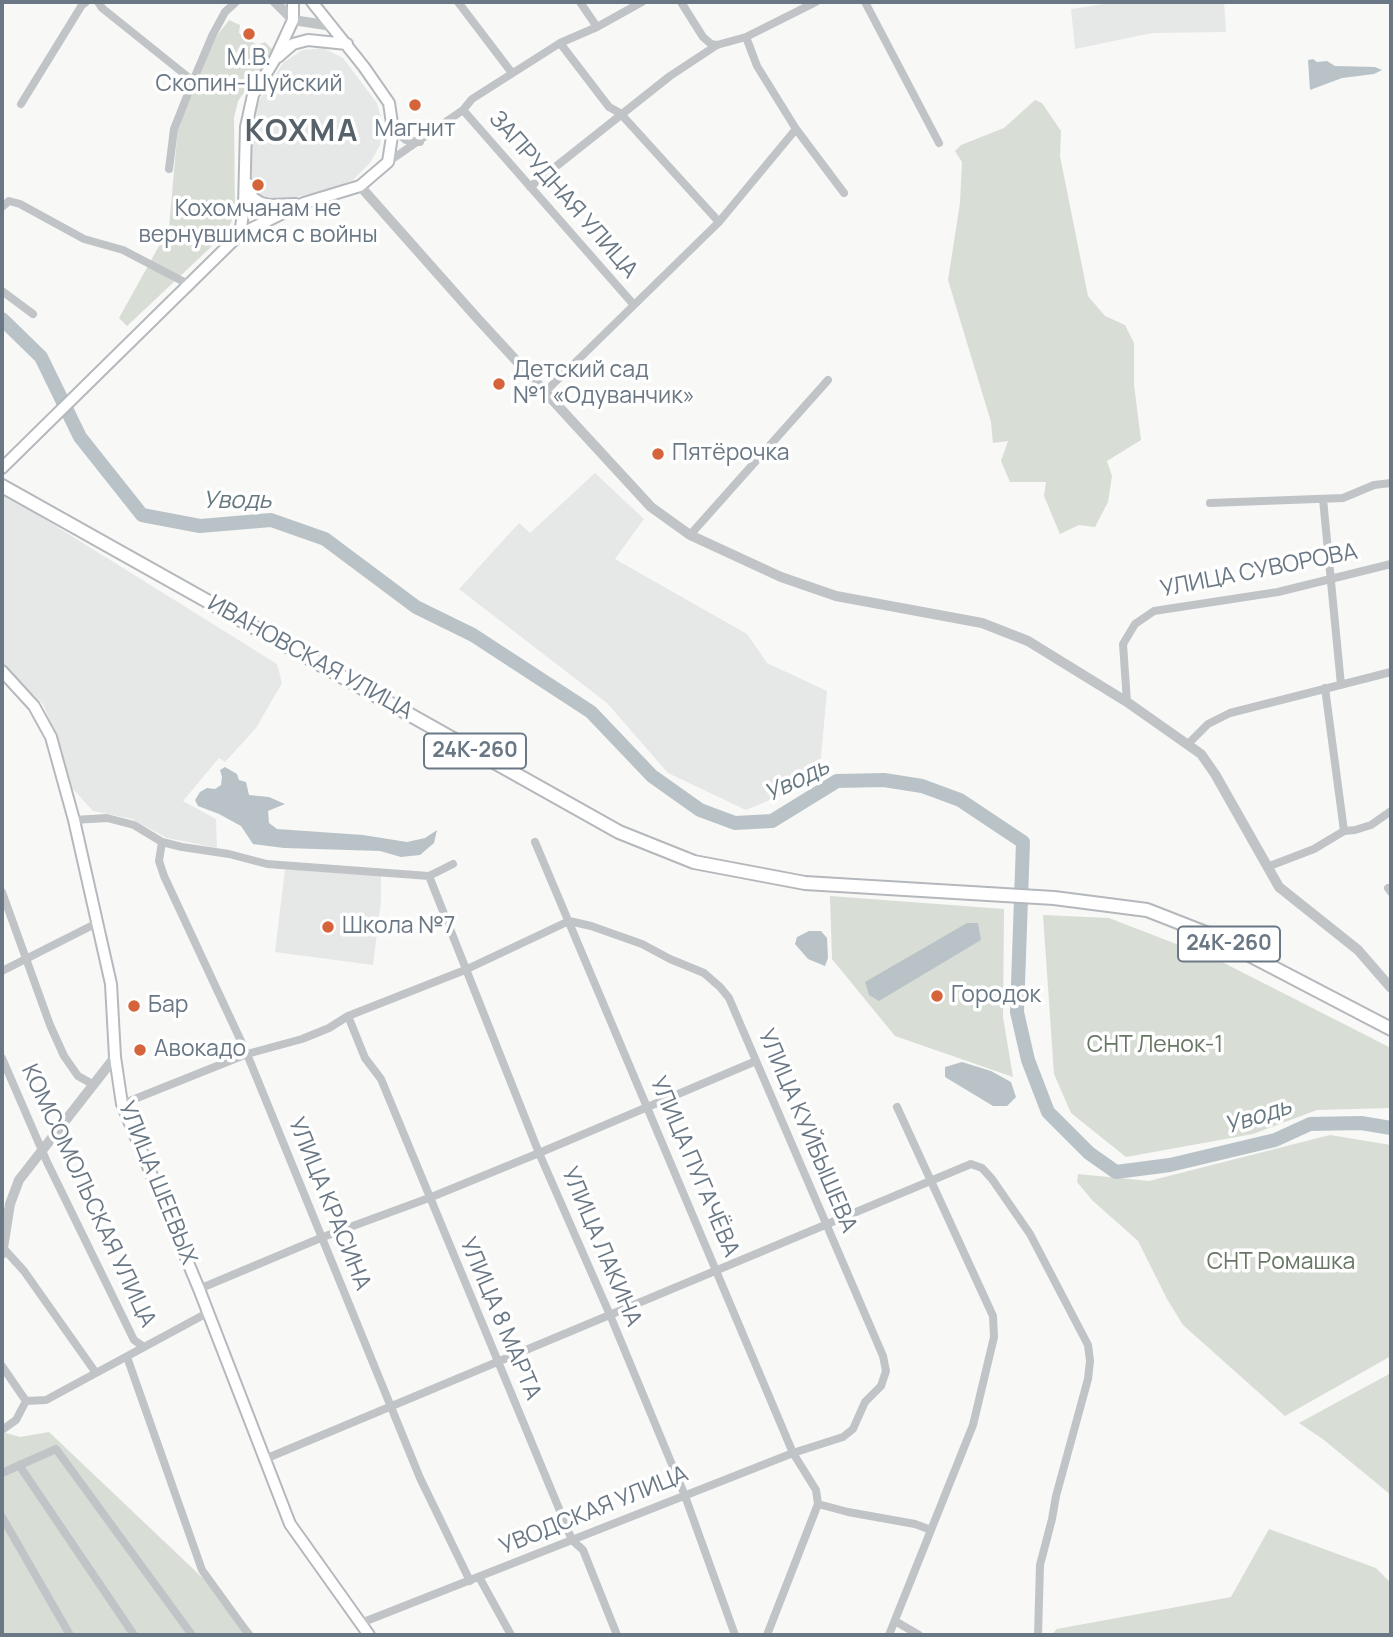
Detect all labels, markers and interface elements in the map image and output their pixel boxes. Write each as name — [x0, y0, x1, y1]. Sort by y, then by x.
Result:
marker: М.В. Скопин-Шуйский — [241, 26, 257, 42]
place label: М.В. Скопин-Шуйский — [155, 45, 343, 99]
marker: Магнит — [407, 97, 423, 113]
street label: ЗАПРУДНАЯ УЛИЦА — [483, 106, 643, 284]
district label: КОХМА — [245, 115, 359, 151]
place label: Магнит — [374, 116, 456, 144]
marker: Кохомчанам не вернувшимся с войны — [250, 177, 266, 193]
place label: Кохомчанам не вернувшимся с войны — [138, 196, 378, 250]
place label: Детский сад №1 «Одуванчик» — [513, 357, 695, 411]
marker: Детский сад №1 «Одуванчик» — [491, 376, 507, 392]
place label: Пятёрочка — [672, 440, 790, 468]
marker: Пятёрочка — [650, 446, 666, 462]
water label: Уводь — [203, 487, 271, 515]
street label: УЛИЦА СУВОРОВА — [1158, 538, 1360, 604]
street label: ИВАНОВСКАЯ УЛИЦА — [203, 590, 417, 726]
road number: 24К-260 — [424, 734, 526, 768]
water label: Уводь — [760, 753, 834, 809]
place label: Школа №7 — [342, 913, 455, 941]
marker: Школа №7 — [320, 919, 336, 935]
road number: 24К-260 — [1178, 926, 1280, 962]
place label: Городок — [951, 982, 1041, 1010]
marker: Городок — [929, 988, 945, 1004]
place label: Бар — [148, 992, 188, 1020]
marker: Бар — [126, 998, 142, 1014]
street label: УЛИЦА КУЙБЫШЕВА — [752, 1025, 862, 1237]
park label: СНТ Ленок-1 — [1087, 1032, 1223, 1060]
place label: Авокадо — [154, 1036, 246, 1064]
marker: Авокадо — [132, 1042, 148, 1058]
street label: КОМСОМОЛЬСКАЯ УЛИЦА — [15, 1060, 161, 1332]
street label: УЛИЦА ПУГАЧЁВА — [644, 1073, 744, 1261]
water label: Уводь — [1221, 1093, 1295, 1141]
street label: УЛИЦА ШЕЕВЫХ — [112, 1097, 202, 1269]
street label: УЛИЦА КРАСИНА — [282, 1114, 376, 1294]
street label: УЛИЦА ЛАКИНА — [555, 1163, 647, 1331]
street label: УЛИЦА 8 МАРТА — [453, 1234, 547, 1404]
park label: СНТ Ромашка — [1207, 1249, 1355, 1277]
street label: УВОДСКАЯ УЛИЦА — [496, 1461, 692, 1561]

